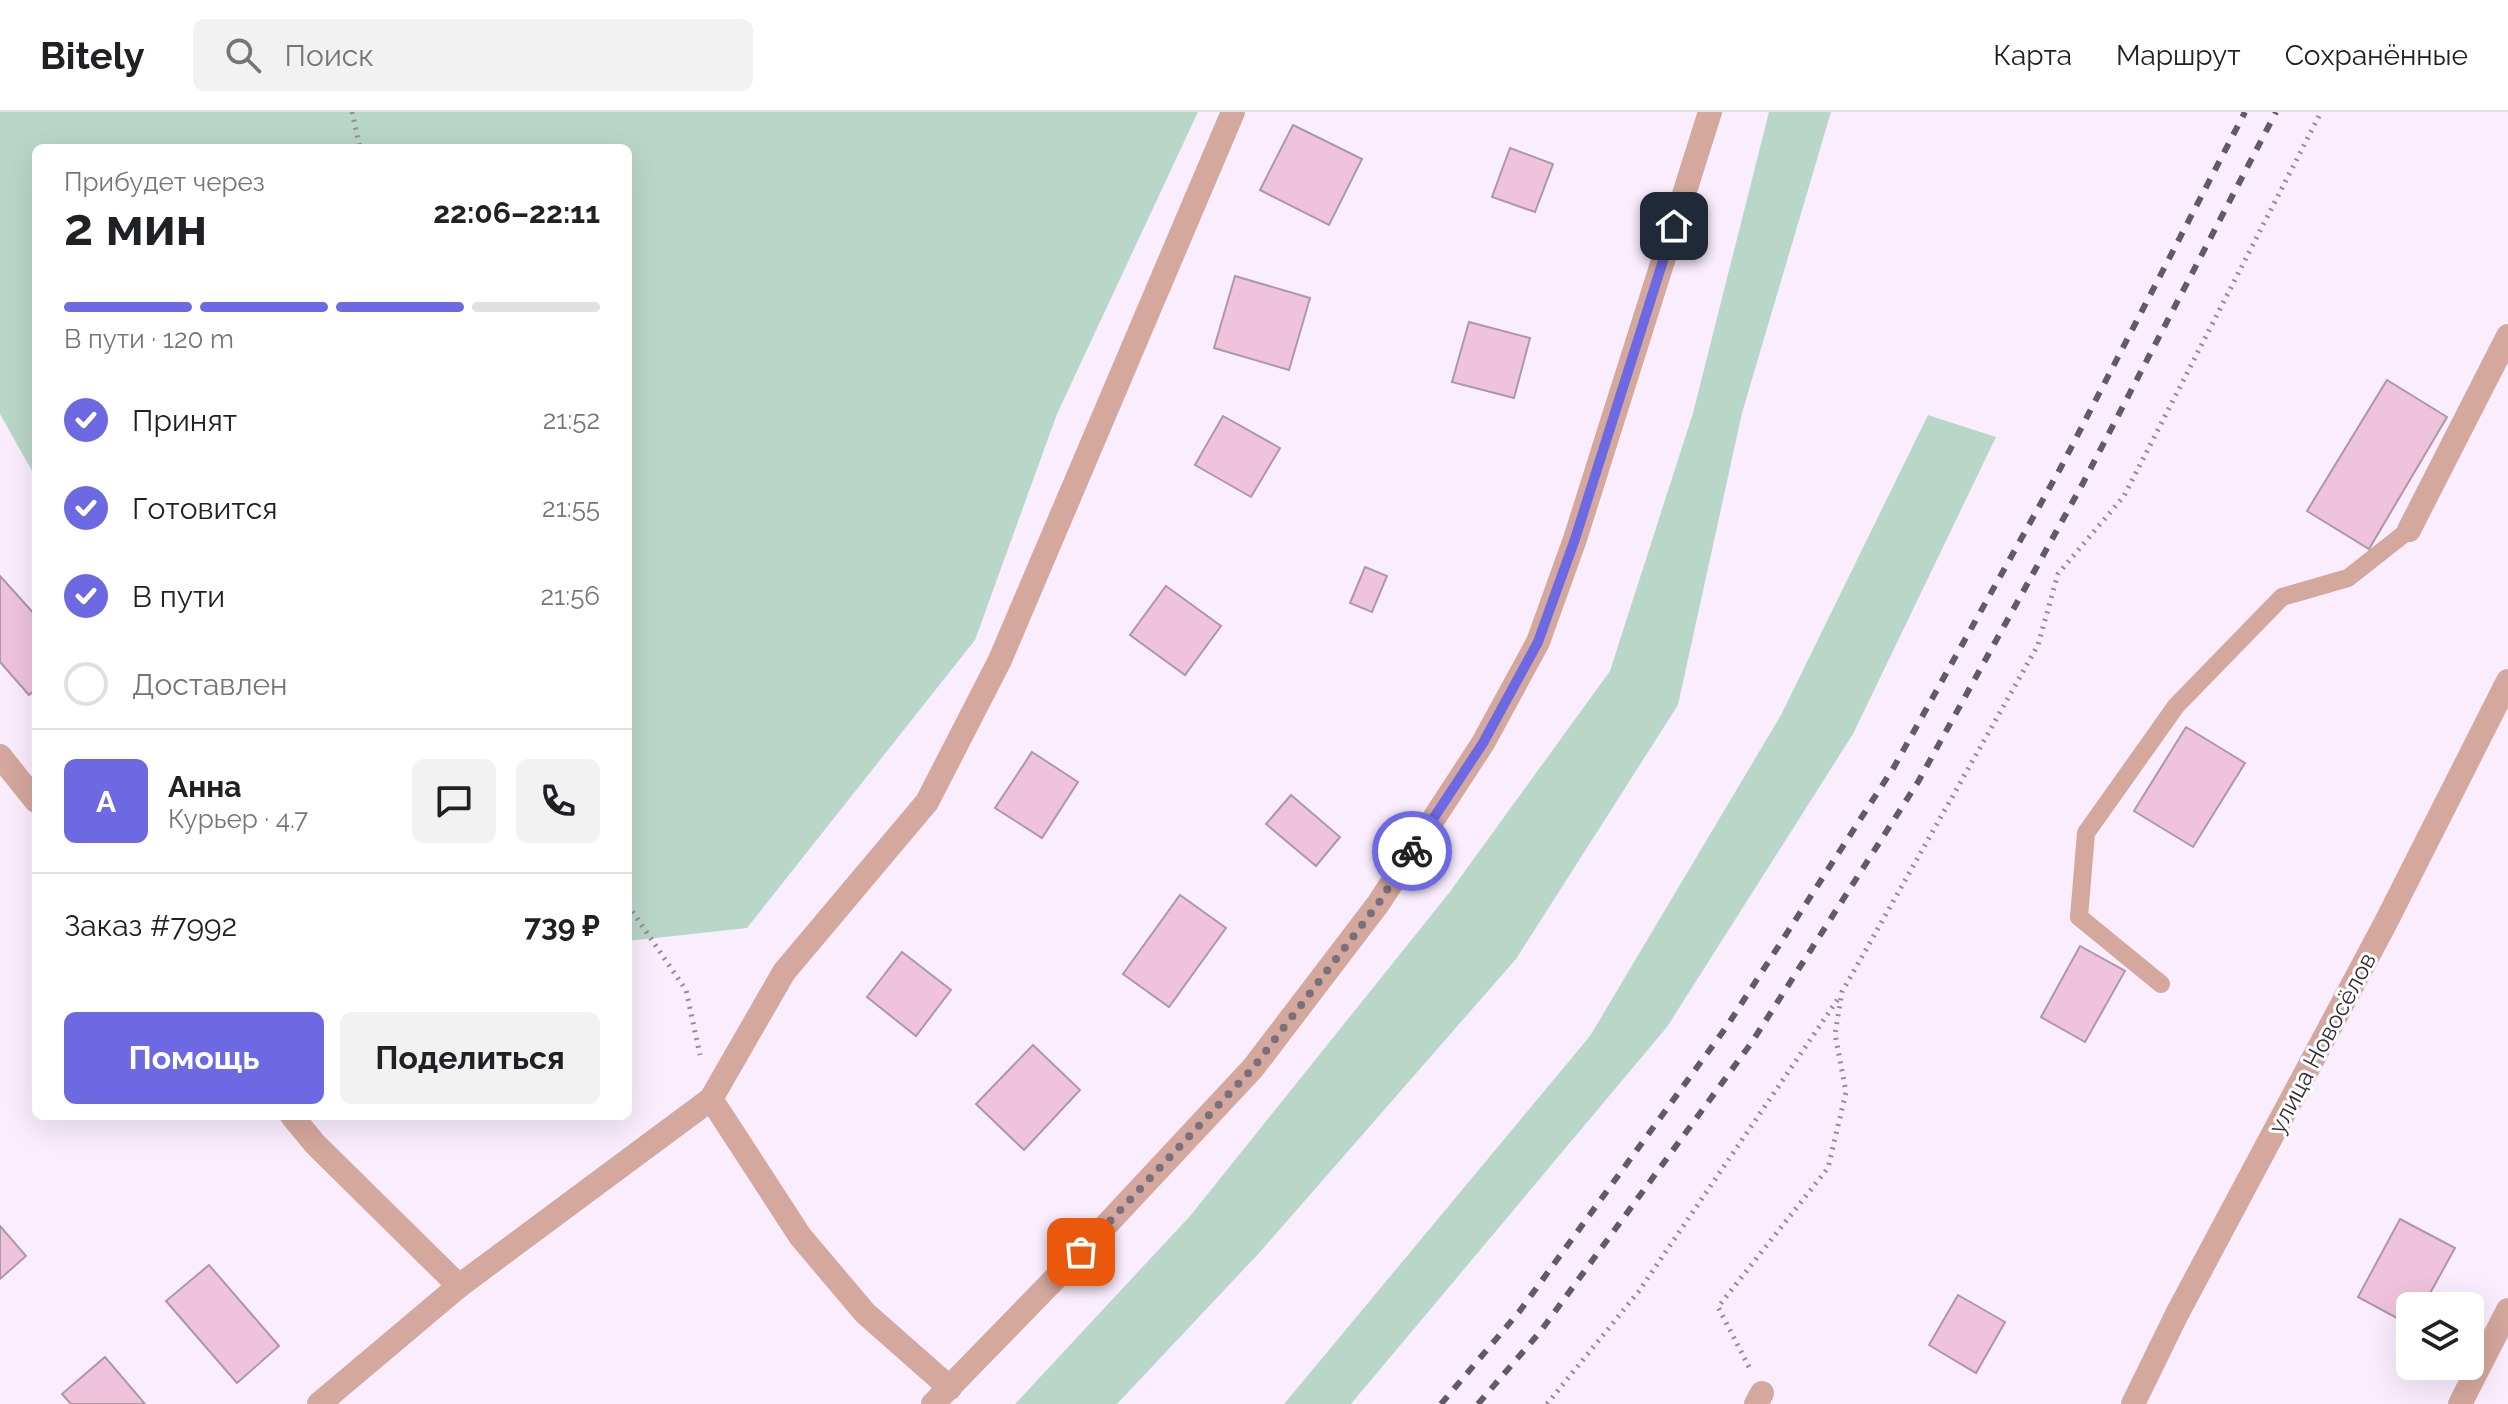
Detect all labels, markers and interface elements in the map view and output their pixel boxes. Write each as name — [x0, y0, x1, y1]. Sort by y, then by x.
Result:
search box — [193, 19, 753, 91]
text: Bitely — [40, 33, 145, 78]
icon: search — [221, 33, 265, 77]
text: Поиск — [285, 38, 374, 73]
text: Карта — [1993, 39, 2072, 72]
text: Маршрут — [2116, 39, 2241, 72]
text: Сохранённые — [2285, 39, 2468, 72]
text: Прибудет через — [64, 167, 265, 197]
pin — [1640, 192, 1708, 260]
text: 22:06–22:11 — [433, 195, 600, 230]
text: 2 мин — [64, 196, 207, 257]
icon: home — [1652, 204, 1696, 248]
text: В пути · 120 m — [64, 324, 234, 354]
icon: check — [64, 398, 108, 442]
text: Принят — [132, 403, 237, 438]
text: 21:52 — [543, 405, 600, 435]
icon: check — [64, 486, 108, 530]
text: Готовится — [132, 491, 278, 526]
text: 21:55 — [542, 493, 600, 523]
icon: check — [64, 574, 108, 618]
text: В пути — [132, 579, 225, 614]
text: 21:56 — [541, 581, 600, 611]
text: Доставлен — [132, 667, 288, 702]
button: chat — [412, 759, 496, 843]
button: phone — [516, 759, 600, 843]
text: Анна — [168, 769, 242, 804]
text: А — [96, 784, 116, 819]
text: Курьер · 4.7 — [168, 804, 308, 834]
courier — [1372, 811, 1452, 891]
icon: bike — [1390, 829, 1434, 873]
text: Заказ #7992 — [64, 908, 237, 943]
text: 739 ₽ — [524, 908, 600, 943]
street label: улица Новосёлов — [2262, 948, 2382, 1138]
button: Помощь — [64, 1012, 324, 1104]
button: Поделиться — [340, 1012, 600, 1104]
pin — [1047, 1218, 1115, 1286]
icon: bag — [1059, 1230, 1103, 1274]
map controls — [2396, 1292, 2484, 1380]
button: layers — [2396, 1292, 2484, 1380]

